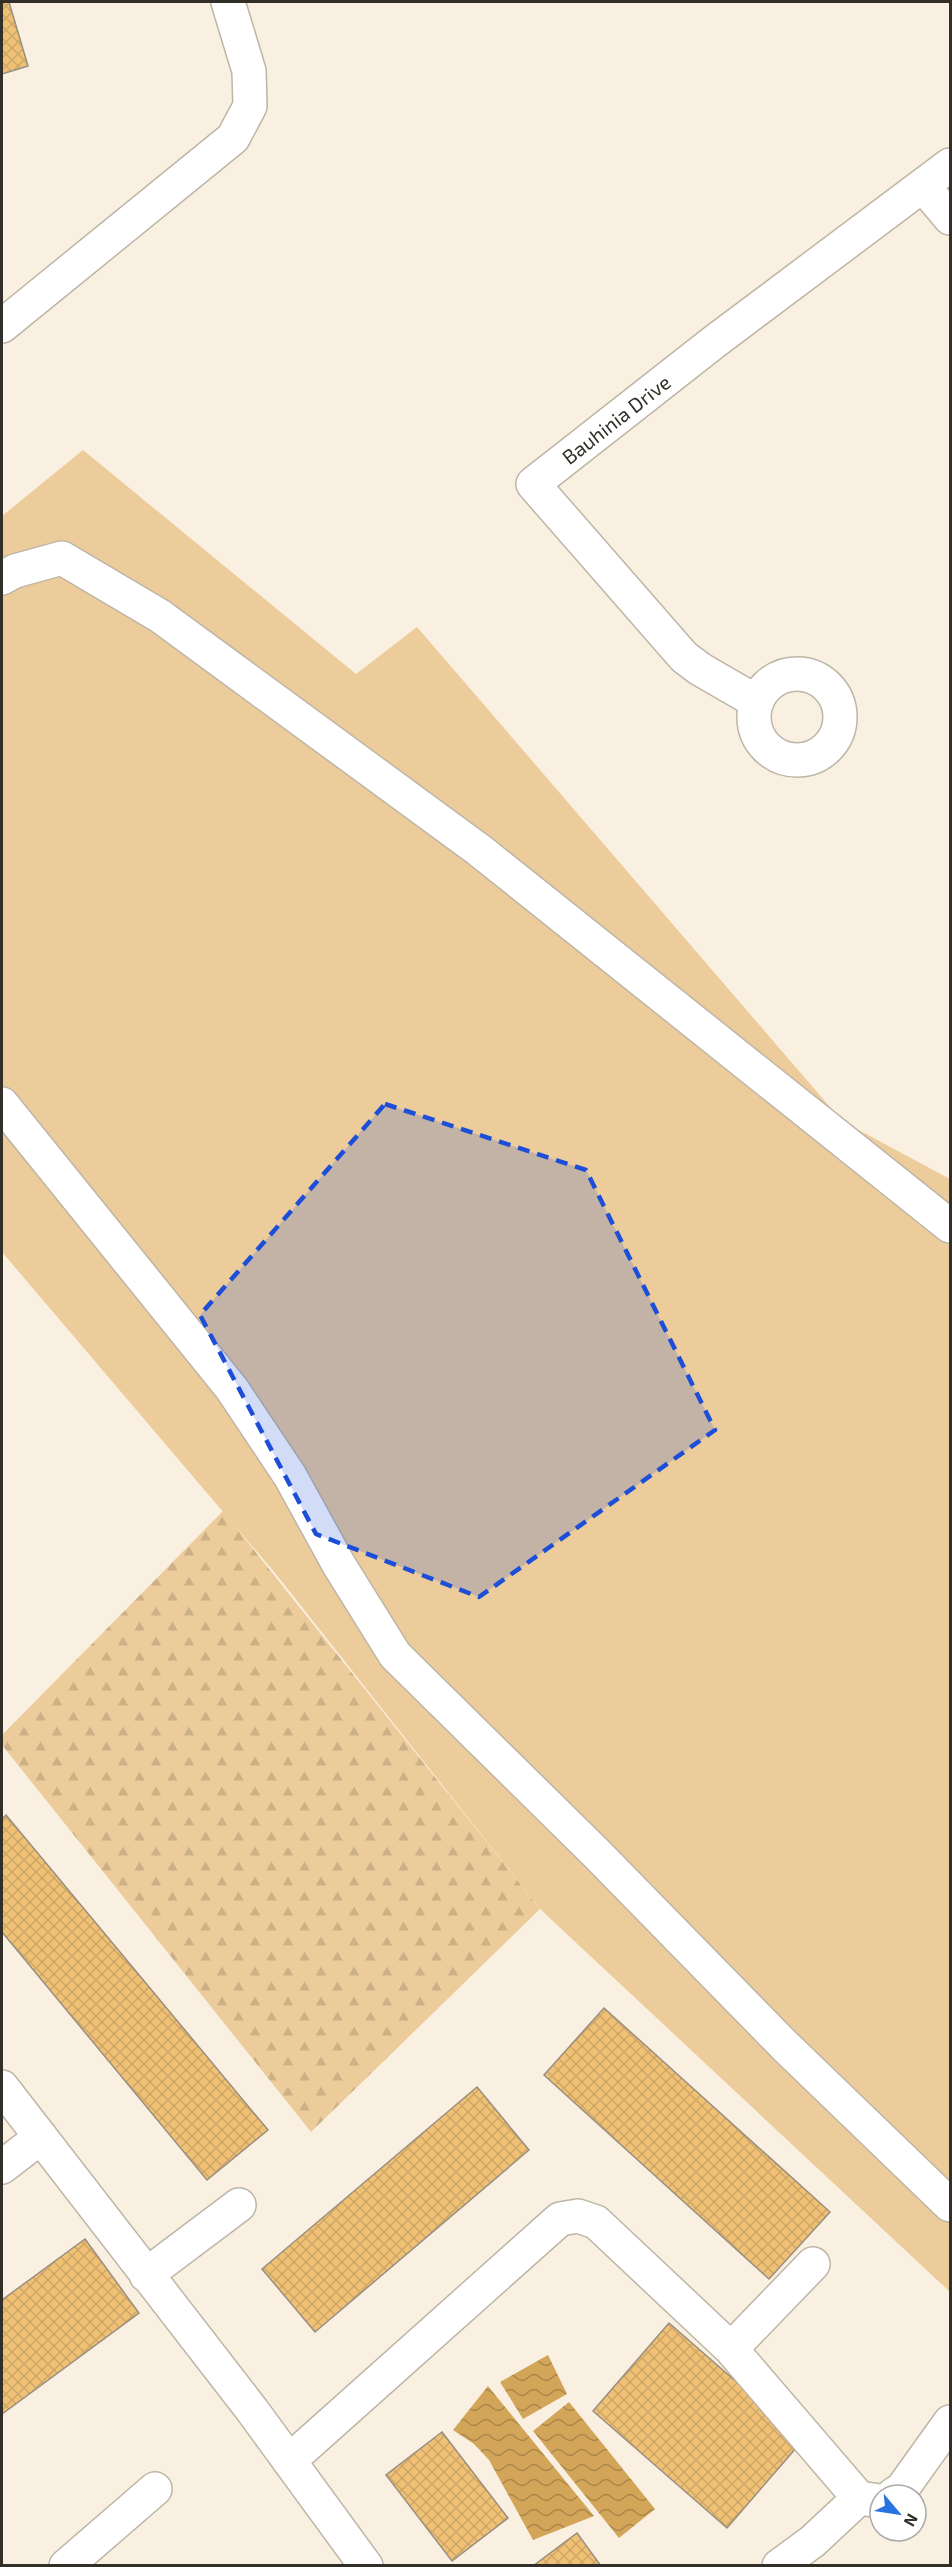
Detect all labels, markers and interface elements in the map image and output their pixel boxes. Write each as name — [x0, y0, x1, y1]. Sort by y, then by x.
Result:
street label: Bauhinia Drive — [557, 369, 675, 469]
north arrow — [868, 2483, 928, 2543]
text: N — [900, 2511, 923, 2530]

